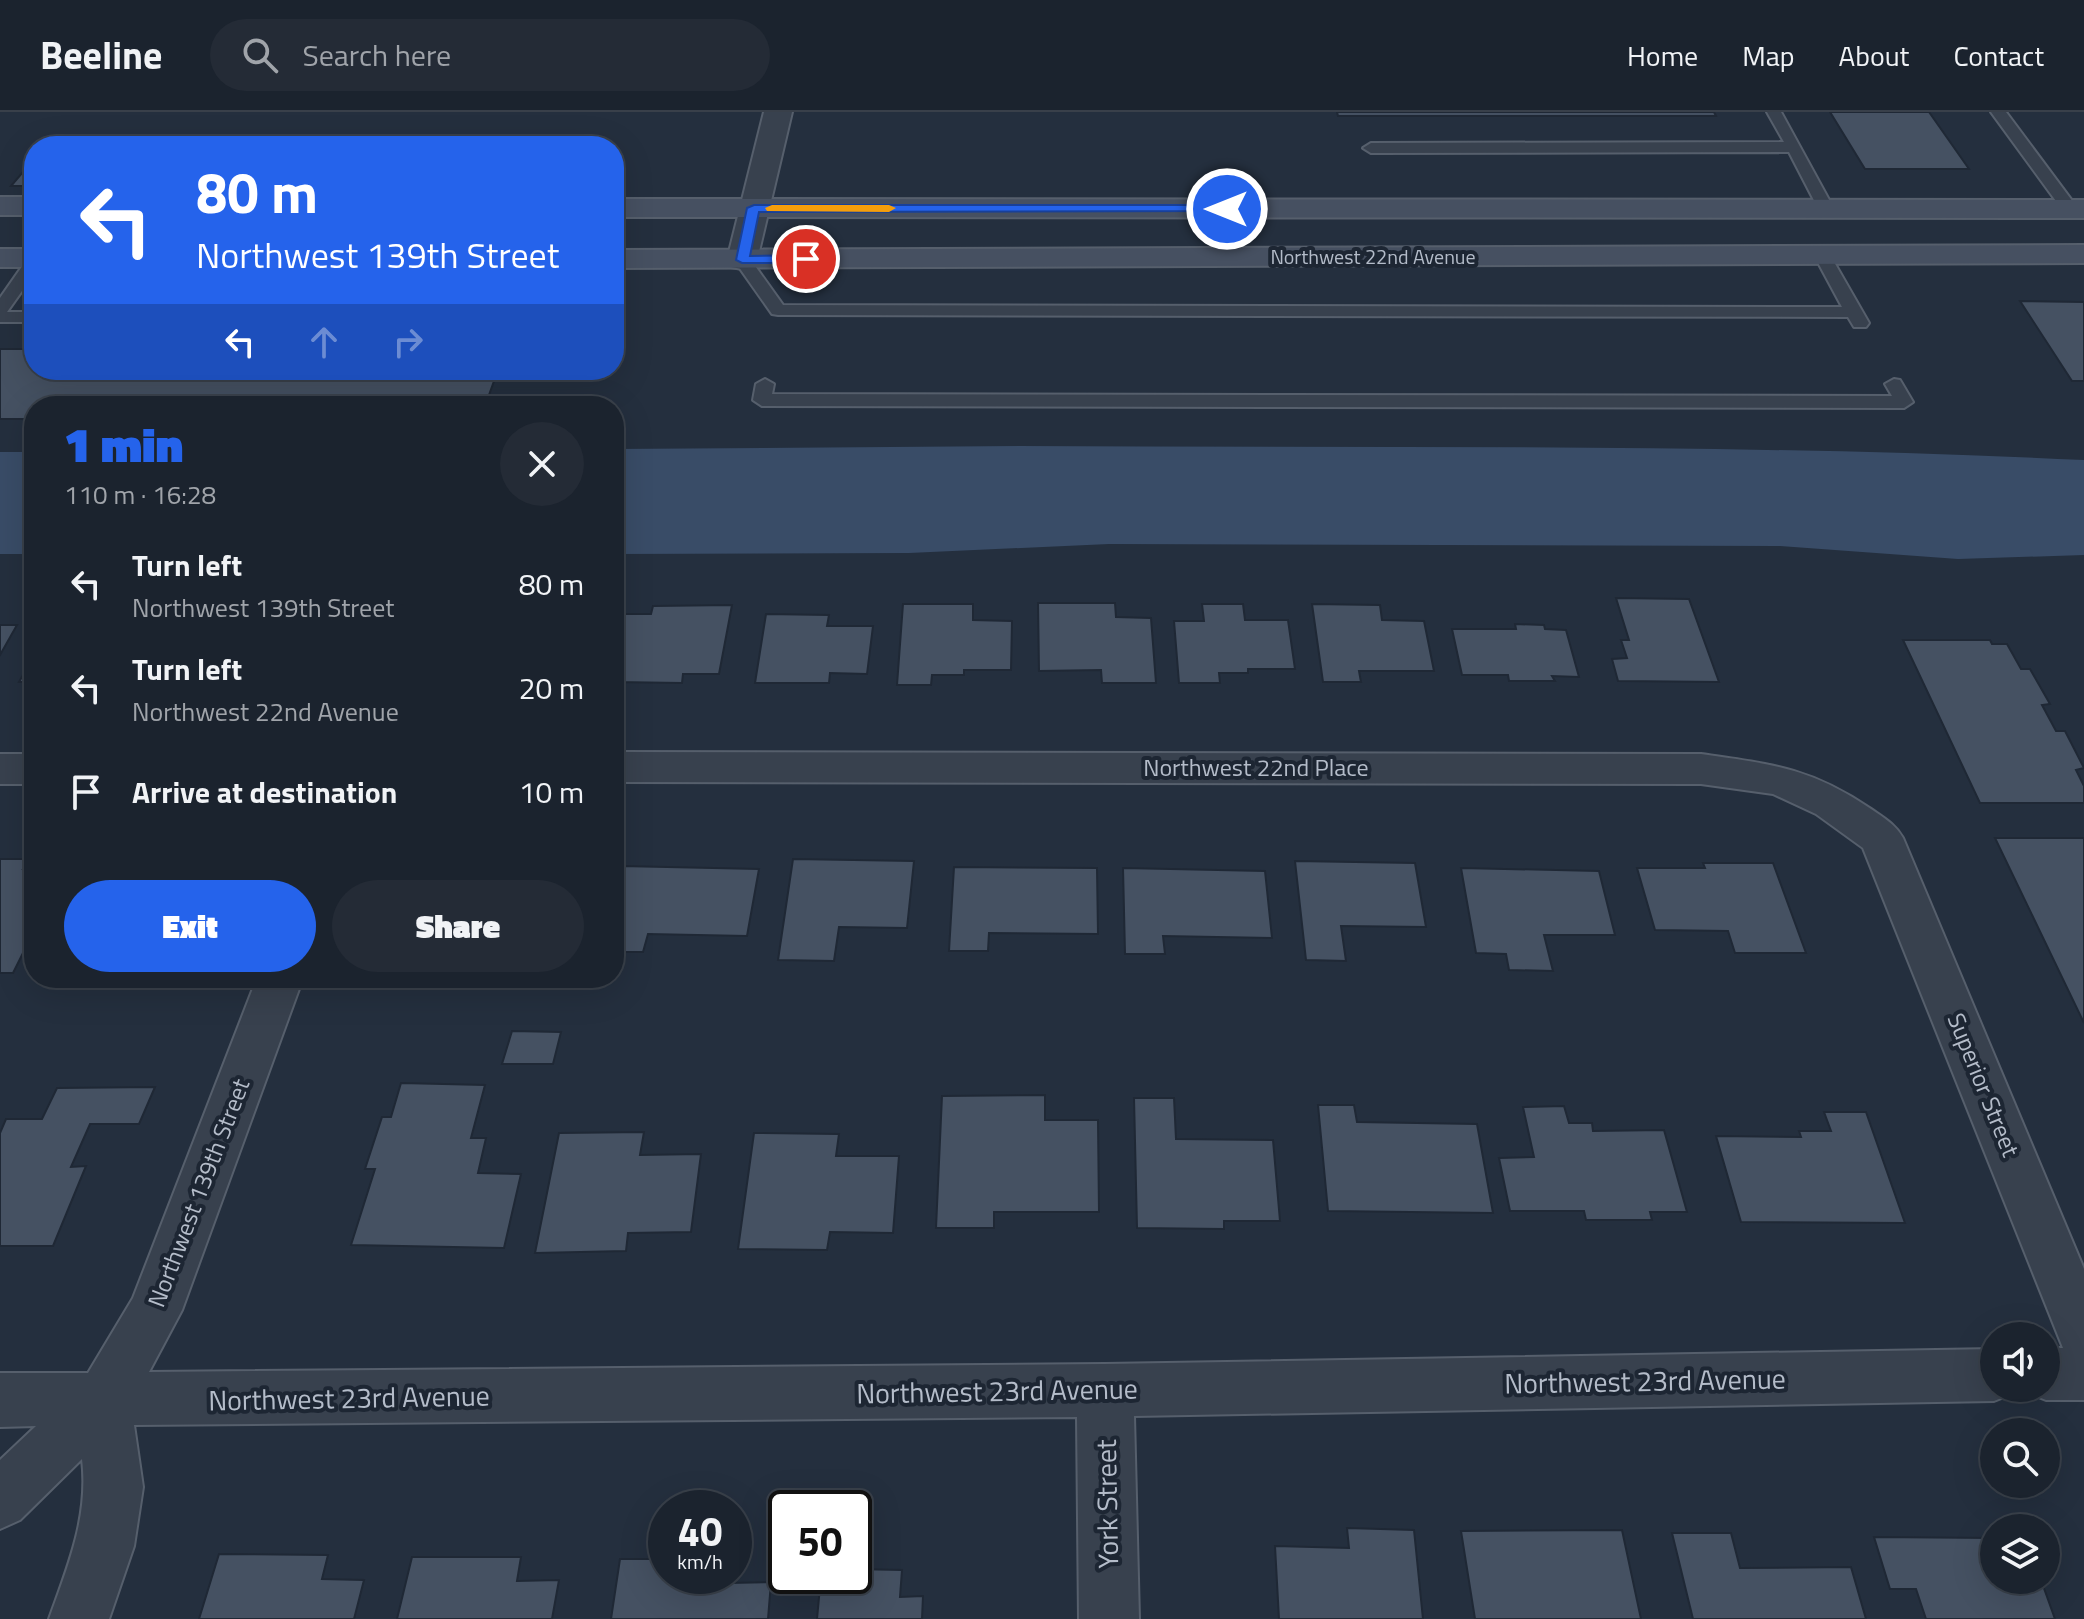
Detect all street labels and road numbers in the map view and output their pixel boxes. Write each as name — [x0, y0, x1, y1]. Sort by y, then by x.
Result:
street label: Northwest 22nd Avenue — [1270, 241, 1476, 272]
street label: Northwest 22nd Place — [1143, 749, 1369, 785]
street label: Superior Street — [1939, 1007, 2029, 1162]
street label: Northwest 139th Street — [138, 1073, 258, 1312]
street label: Northwest 23rd Avenue — [1504, 1357, 1786, 1404]
street label: Northwest 23rd Avenue — [856, 1367, 1138, 1414]
street label: Northwest 23rd Avenue — [208, 1374, 490, 1421]
street label: York Street — [1084, 1439, 1129, 1569]

